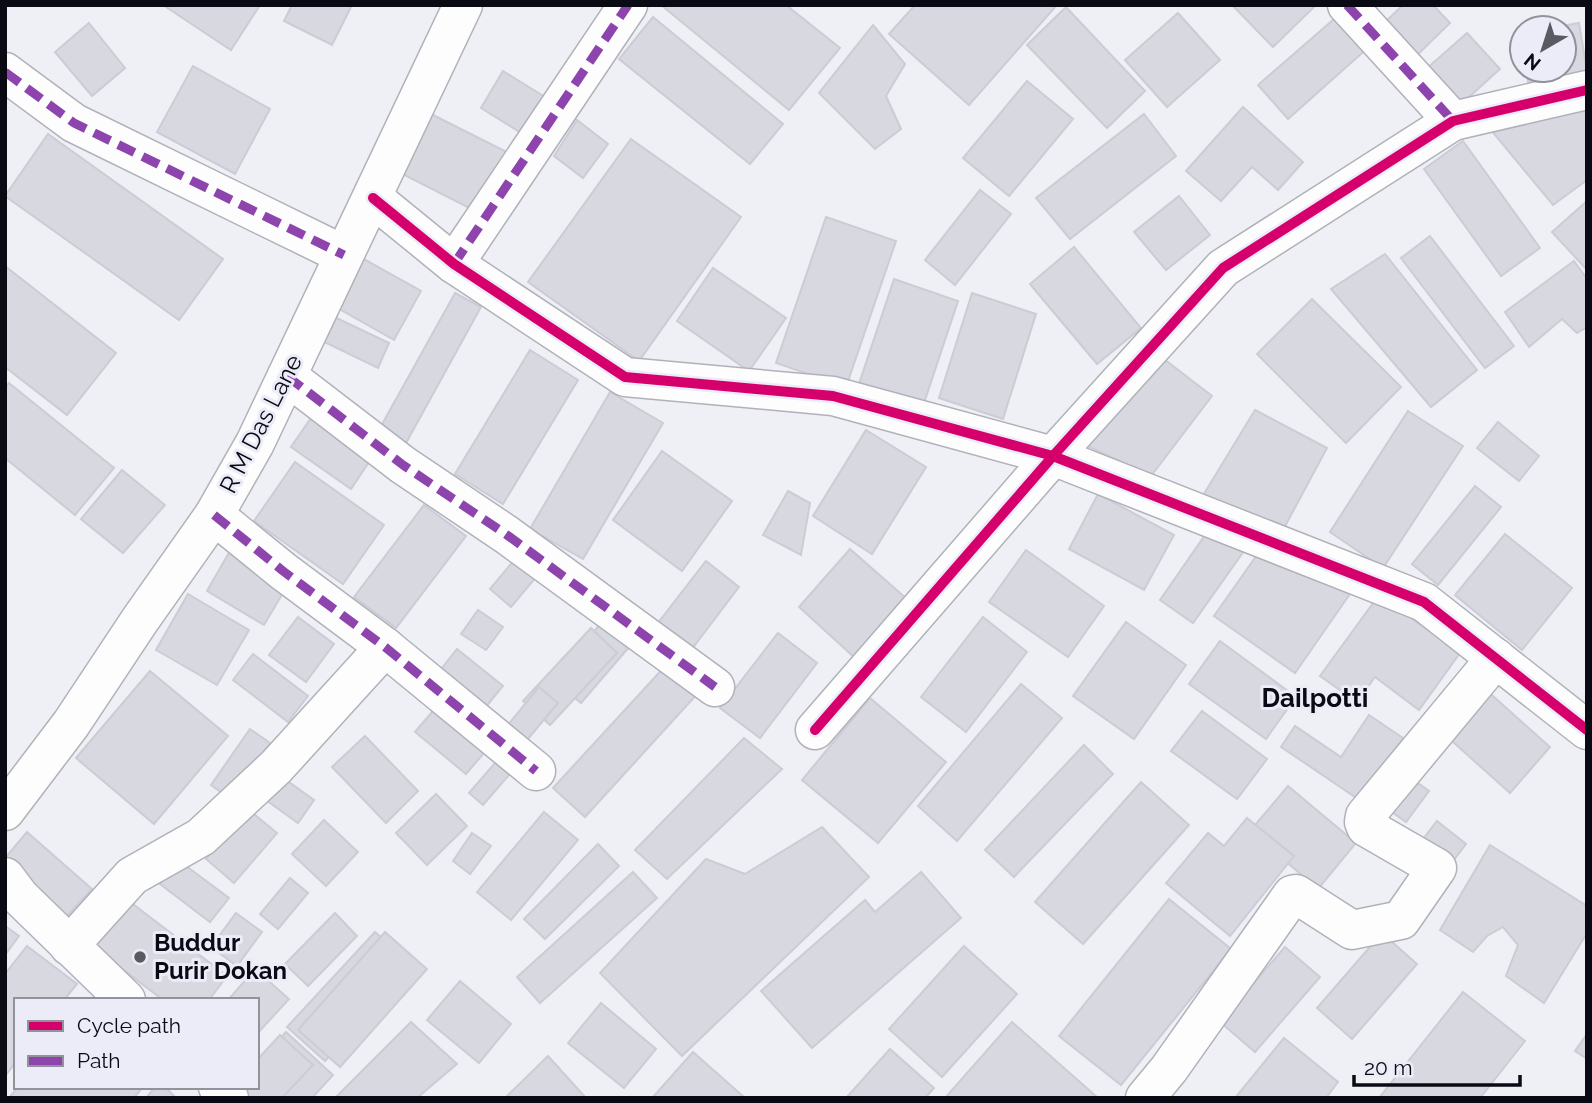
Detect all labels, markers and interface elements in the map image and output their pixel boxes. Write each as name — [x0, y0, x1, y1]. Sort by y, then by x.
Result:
north arrow — [1508, 14, 1578, 84]
text: N — [1520, 49, 1545, 75]
street label: R M Das Lane — [213, 349, 308, 498]
district label: Dailpotti — [1262, 683, 1368, 713]
place label: Buddur Purir Dokan — [154, 928, 287, 985]
marker: Buddur Purir Dokan — [132, 949, 148, 965]
legend — [14, 998, 259, 1089]
text: Cycle path — [77, 1013, 181, 1038]
scale bar — [1354, 1044, 1520, 1088]
text: Path — [77, 1048, 121, 1073]
text: 20 m — [1364, 1055, 1412, 1080]

